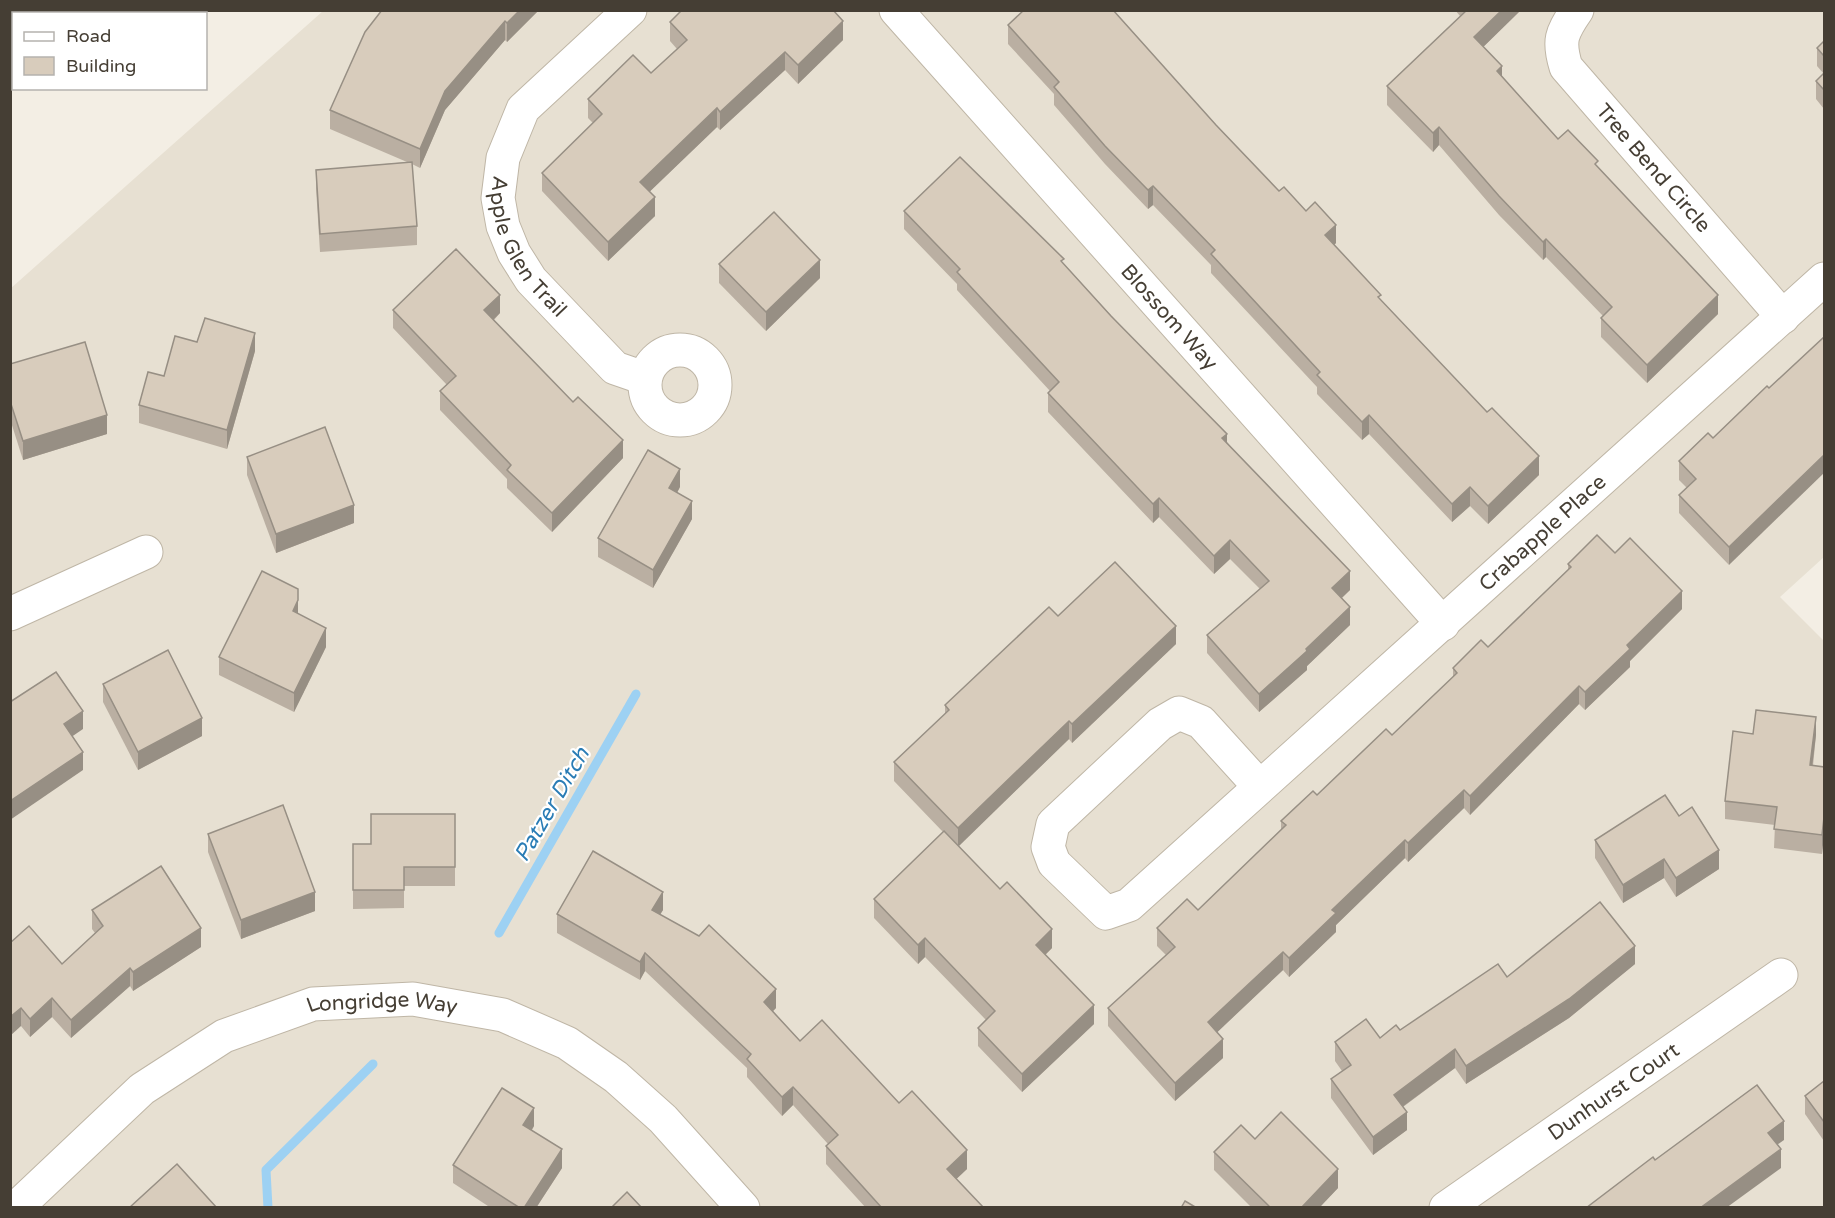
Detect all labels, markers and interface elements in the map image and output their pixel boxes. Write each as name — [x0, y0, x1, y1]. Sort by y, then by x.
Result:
legend — [12, 12, 207, 90]
text: Road — [66, 25, 111, 47]
text: Building — [66, 55, 136, 77]
street label: Tree Bend Circle — [1591, 99, 1716, 238]
street label: Apple Glen Trail — [484, 175, 572, 323]
street label: Blossom Way — [1115, 259, 1223, 375]
street label: Crabapple Place — [1474, 469, 1612, 597]
water label: Patzer Ditch — [509, 742, 595, 866]
street label: Longridge Way — [303, 987, 459, 1020]
street label: Dunhurst Court — [1543, 1038, 1684, 1146]

